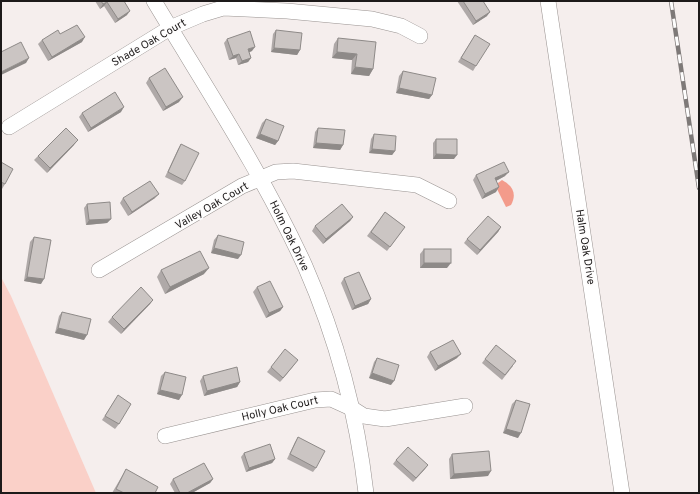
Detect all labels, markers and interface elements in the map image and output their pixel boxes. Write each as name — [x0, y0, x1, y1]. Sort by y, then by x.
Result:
street label: Shade Oak Court — [109, 16, 189, 70]
street label: Valley Oak Court — [173, 179, 251, 233]
street label: Holm Oak Drive — [266, 198, 312, 274]
street label: Halm Oak Drive — [572, 208, 598, 286]
street label: Holly Oak Court — [240, 393, 320, 425]

